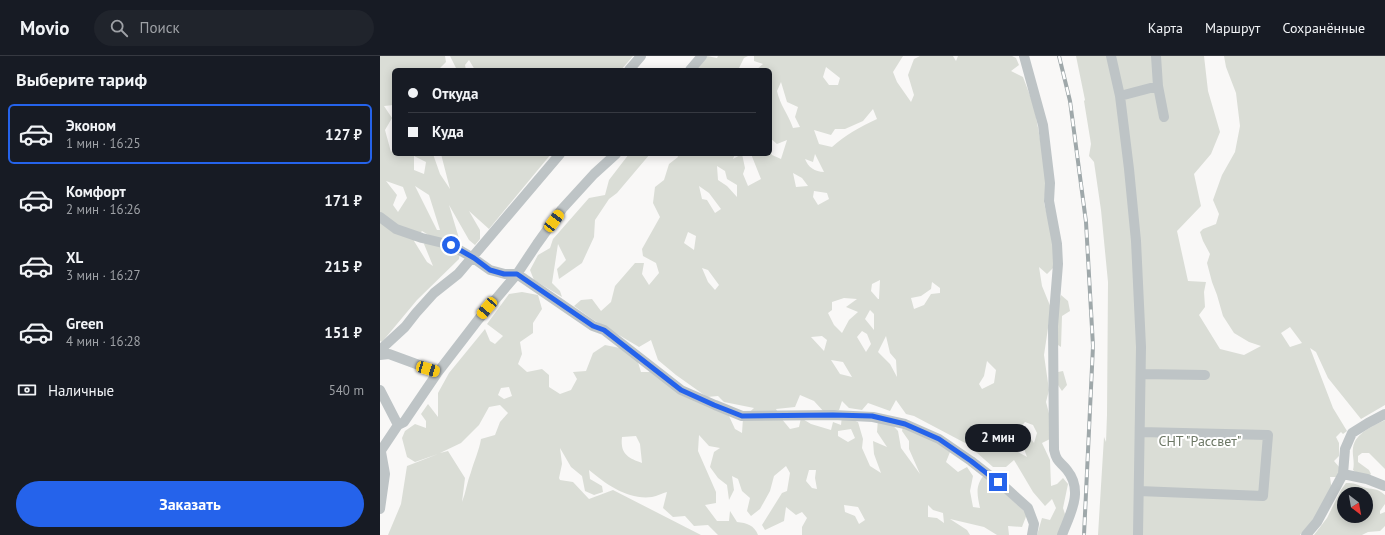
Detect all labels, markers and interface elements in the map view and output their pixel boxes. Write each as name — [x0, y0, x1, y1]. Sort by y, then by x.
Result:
search box — [94, 10, 374, 46]
text: Movio — [20, 16, 70, 40]
icon: search — [108, 17, 130, 39]
text: Поиск — [140, 18, 180, 37]
text: Карта — [1148, 19, 1183, 37]
text: Маршрут — [1205, 19, 1260, 37]
text: Сохранённые — [1282, 19, 1365, 37]
text: Выберите тариф — [16, 68, 147, 91]
text: Откуда — [432, 84, 478, 103]
icon: car — [18, 116, 54, 152]
text: Эконом — [66, 116, 116, 135]
text: Куда — [432, 122, 464, 141]
text: 127 ₽ — [325, 125, 362, 144]
text: 1 мин · 16:25 — [66, 135, 141, 152]
icon: car — [18, 182, 54, 218]
text: Комфорт — [66, 182, 126, 201]
text: 171 ₽ — [324, 191, 362, 210]
text: 2 мин · 16:26 — [66, 201, 141, 218]
car — [542, 208, 566, 234]
route start — [442, 236, 460, 254]
icon: car — [18, 248, 54, 284]
text: XL — [66, 248, 83, 267]
text: 215 ₽ — [324, 257, 362, 276]
text: 3 мин · 16:27 — [66, 267, 141, 284]
car — [475, 295, 499, 321]
icon: car — [18, 314, 54, 350]
text: Green — [66, 314, 104, 333]
text: 151 ₽ — [324, 323, 362, 342]
text: 4 мин · 16:28 — [66, 333, 141, 350]
car — [415, 360, 441, 378]
icon: cash — [16, 379, 38, 401]
text: Наличные — [48, 381, 114, 400]
text: 540 m — [329, 382, 364, 399]
callout: 2 мин — [965, 424, 1031, 452]
text: 2 мин — [981, 429, 1015, 446]
park label: СНТ "Рассвет" — [1158, 432, 1242, 450]
route end — [989, 473, 1007, 491]
button: Заказать — [16, 481, 364, 527]
north arrow — [1337, 487, 1373, 523]
map controls — [1337, 487, 1373, 523]

